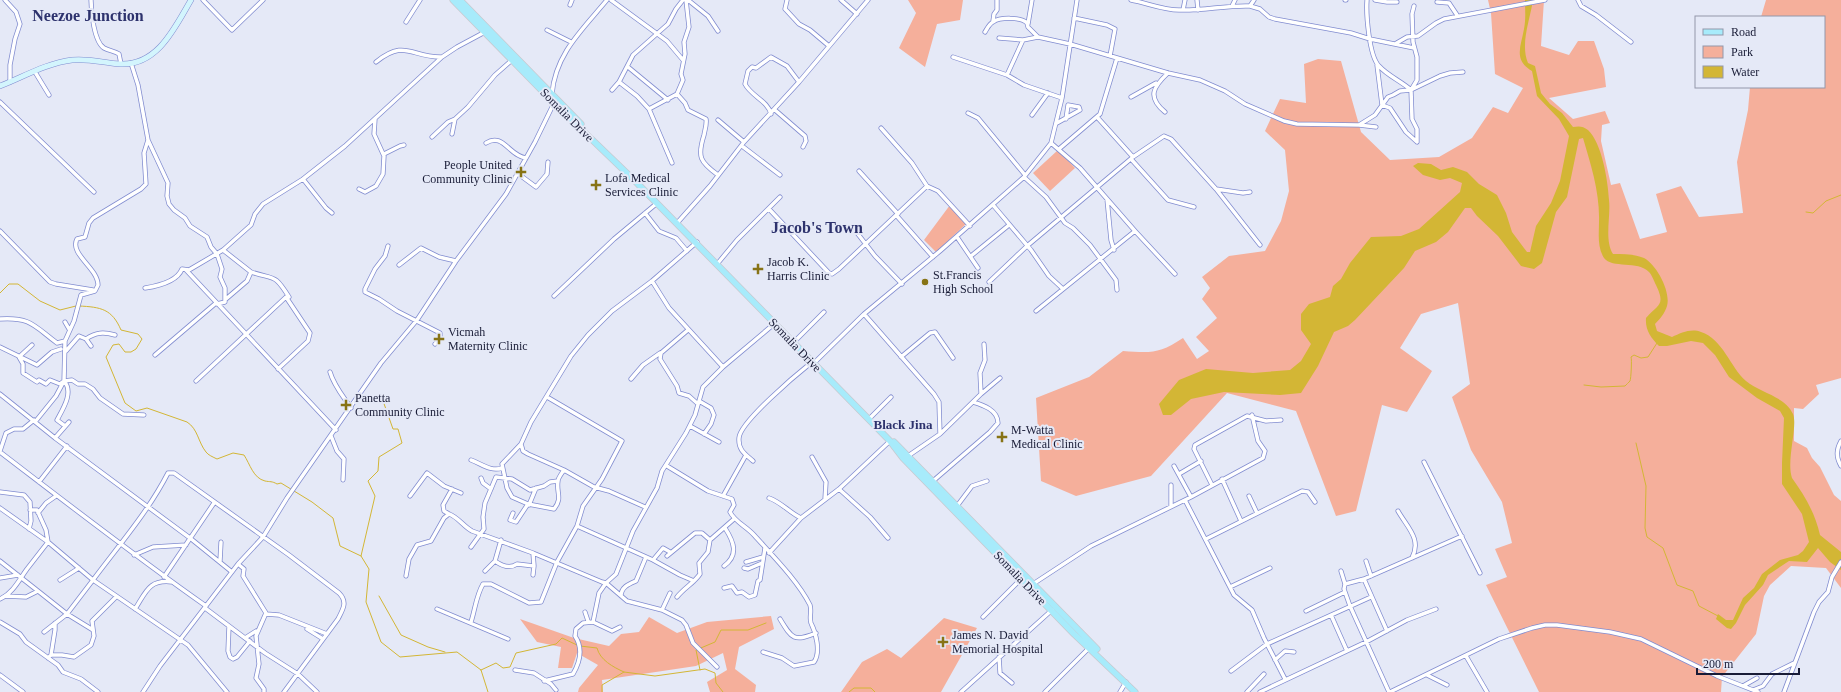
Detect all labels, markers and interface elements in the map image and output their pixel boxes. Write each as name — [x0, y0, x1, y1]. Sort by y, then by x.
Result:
district label: Neezoe Junction — [32, 7, 144, 24]
legend — [1695, 16, 1825, 88]
text: Road — [1731, 25, 1756, 39]
text: Park — [1731, 45, 1753, 59]
text: Water — [1731, 65, 1759, 79]
street label: Somalia Drive — [537, 85, 597, 145]
place label: People United Community Clinic — [422, 158, 512, 186]
marker: People United Community Clinic — [515, 166, 527, 178]
place label: Lofa Medical Services Clinic — [605, 171, 678, 199]
marker: Lofa Medical Services Clinic — [590, 179, 602, 191]
district label: Jacob's Town — [771, 219, 863, 236]
place label: Jacob K. Harris Clinic — [767, 255, 829, 283]
marker: Jacob K. Harris Clinic — [752, 263, 764, 275]
place label: St.Francis High School — [933, 268, 994, 296]
marker: St.Francis High School — [920, 277, 930, 287]
street label: Somalia Drive — [766, 315, 824, 375]
place label: Vicmah Maternity Clinic — [448, 325, 528, 353]
marker: Vicmah Maternity Clinic — [433, 333, 445, 345]
place label: Panetta Community Clinic — [355, 391, 445, 419]
marker: Panetta Community Clinic — [340, 399, 352, 411]
district label: Black Jina — [874, 417, 933, 432]
place label: M-Watta Medical Clinic — [1011, 423, 1083, 451]
marker: M-Watta Medical Clinic — [996, 431, 1008, 443]
street label: Somalia Drive — [991, 548, 1049, 608]
place label: James N. David Memorial Hospital — [952, 628, 1044, 656]
marker: James N. David Memorial Hospital — [937, 636, 949, 648]
scale bar — [1697, 650, 1799, 676]
text: 200 m — [1703, 657, 1734, 671]

